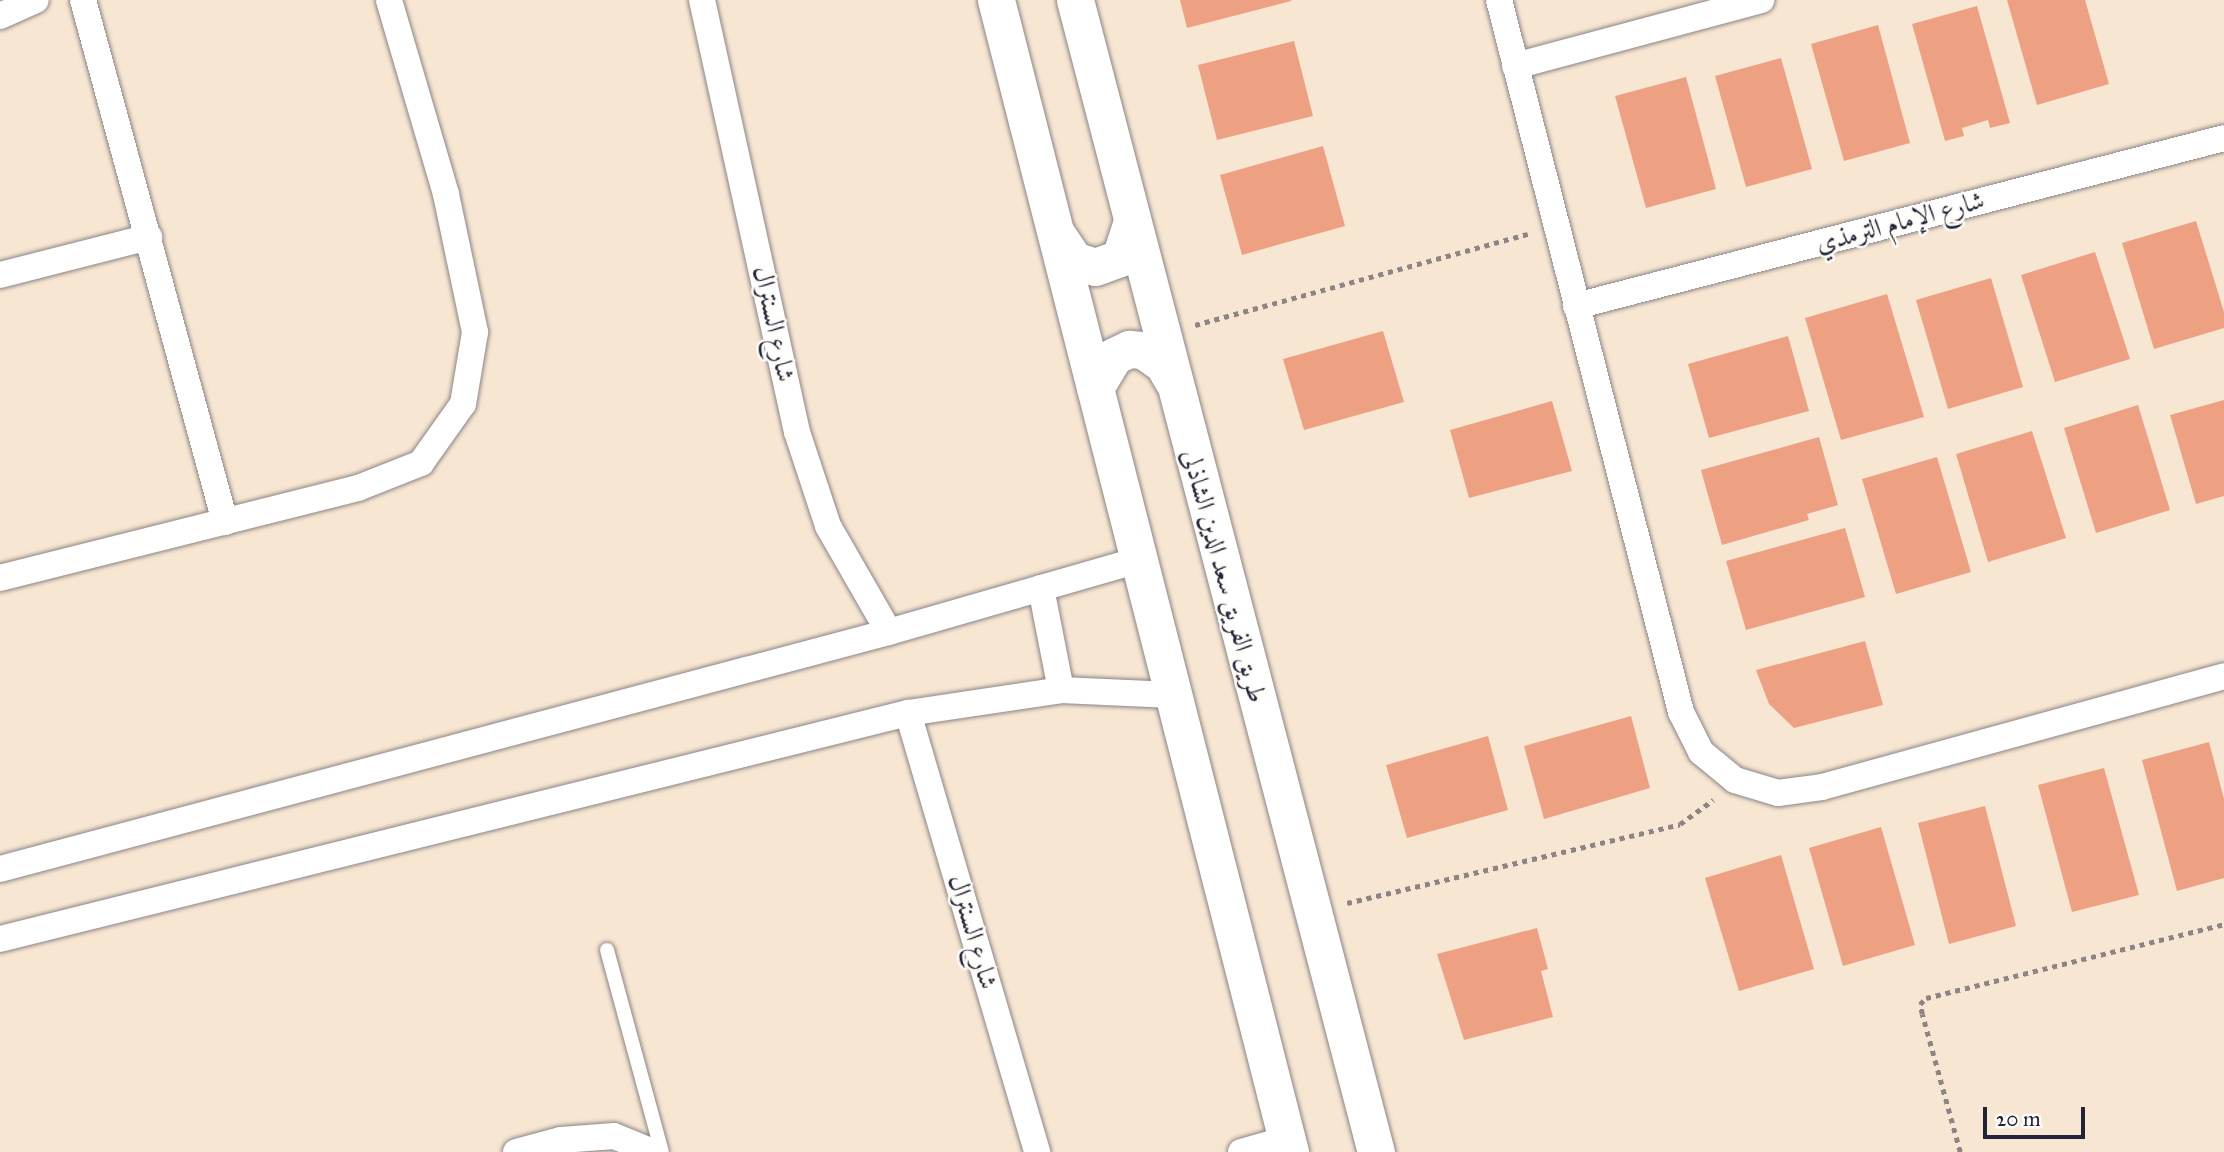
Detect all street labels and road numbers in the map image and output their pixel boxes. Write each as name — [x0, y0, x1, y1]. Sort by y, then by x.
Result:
street label: شارع الإمام الترمذي — [1812, 185, 1988, 259]
street label: شارع السنترال — [747, 263, 801, 385]
street label: طريق الفريق سعد الدين الشاذلى — [1175, 446, 1273, 706]
street label: شارع السنترال — [942, 871, 1004, 993]

